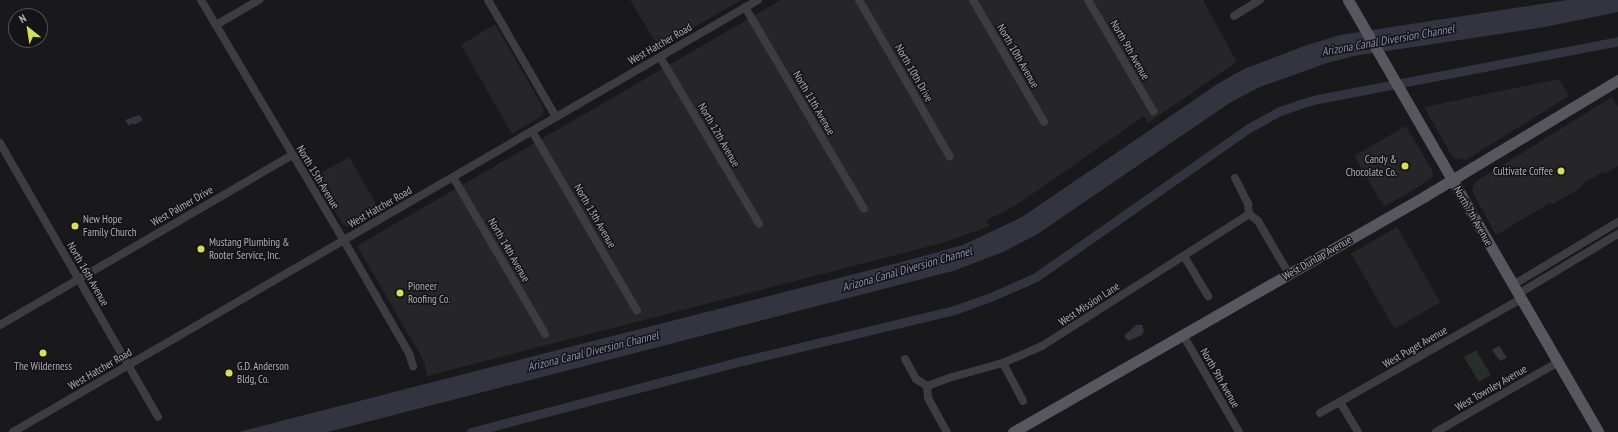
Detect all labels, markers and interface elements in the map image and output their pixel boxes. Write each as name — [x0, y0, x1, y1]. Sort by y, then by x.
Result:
north arrow — [8, 8, 48, 48]
text: N — [16, 11, 29, 26]
street label: North 9th Avenue — [1108, 18, 1152, 82]
street label: West Hatcher Road — [626, 20, 694, 68]
street label: North 10th Avenue — [994, 21, 1042, 91]
water label: Arizona Canal Diversion Channel — [1321, 21, 1455, 59]
street label: North 10th Drive — [892, 42, 936, 104]
street label: North 11th Avenue — [790, 68, 838, 138]
street label: North 12th Avenue — [695, 100, 743, 170]
street label: North 15th Avenue — [294, 143, 342, 211]
place label: Candy & Chocolate Co. — [1346, 153, 1397, 179]
marker: Candy & Chocolate Co. — [1400, 161, 1410, 171]
place label: Cultivate Coffee — [1493, 164, 1553, 178]
marker: Cultivate Coffee — [1556, 166, 1566, 176]
street label: North 13th Avenue — [571, 181, 619, 251]
street label: West Palmer Drive — [149, 183, 215, 229]
street label: West Hatcher Road — [346, 183, 414, 231]
street label: North 7th Avenue — [1451, 184, 1495, 248]
place label: New Hope Family Church — [83, 213, 137, 239]
street label: North 14th Avenue — [485, 215, 533, 285]
marker: New Hope Family Church — [70, 221, 80, 231]
street label: West Dunlap Avenue — [1280, 233, 1354, 283]
place label: Mustang Plumbing & Rooter Service, Inc. — [209, 236, 290, 262]
street label: North 16th Avenue — [64, 239, 112, 309]
marker: Mustang Plumbing & Rooter Service, Inc. — [196, 244, 206, 254]
water label: Arizona Canal Diversion Channel — [840, 244, 974, 294]
street label: West Mission Lane — [1056, 279, 1122, 329]
place label: Pioneer Roofing Co. — [408, 280, 450, 306]
marker: Pioneer Roofing Co. — [395, 288, 405, 298]
street label: West Puget Avenue — [1380, 323, 1450, 371]
water label: Arizona Canal Diversion Channel — [526, 328, 660, 374]
street label: West Hatcher Road — [66, 345, 134, 393]
street label: North 9th Avenue — [1198, 346, 1242, 410]
marker: The Wilderness — [38, 348, 48, 358]
place label: The Wilderness — [14, 359, 72, 373]
place label: G.D. Anderson Bldg, Co. — [237, 360, 290, 386]
street label: West Townley Avenue — [1452, 362, 1530, 414]
marker: G.D. Anderson Bldg, Co. — [224, 368, 234, 378]

